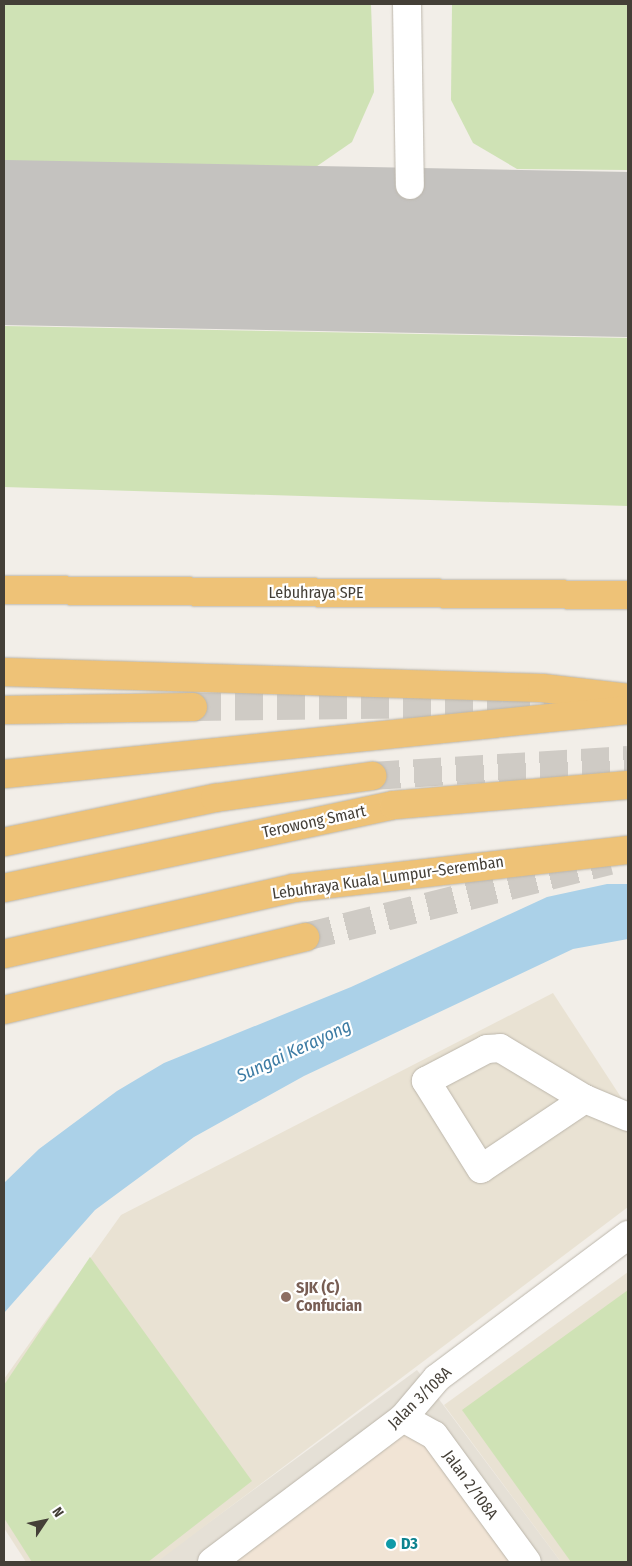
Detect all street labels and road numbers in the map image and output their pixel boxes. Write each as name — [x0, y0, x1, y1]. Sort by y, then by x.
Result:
street label: Lebuhraya SPE — [269, 583, 363, 603]
street label: Terowong Smart — [260, 802, 368, 842]
street label: Lebuhraya Kuala Lumpur–Seremban — [271, 852, 505, 904]
street label: Jalan 3/108A — [384, 1363, 456, 1433]
street label: Jalan 2/108A — [438, 1447, 502, 1523]

